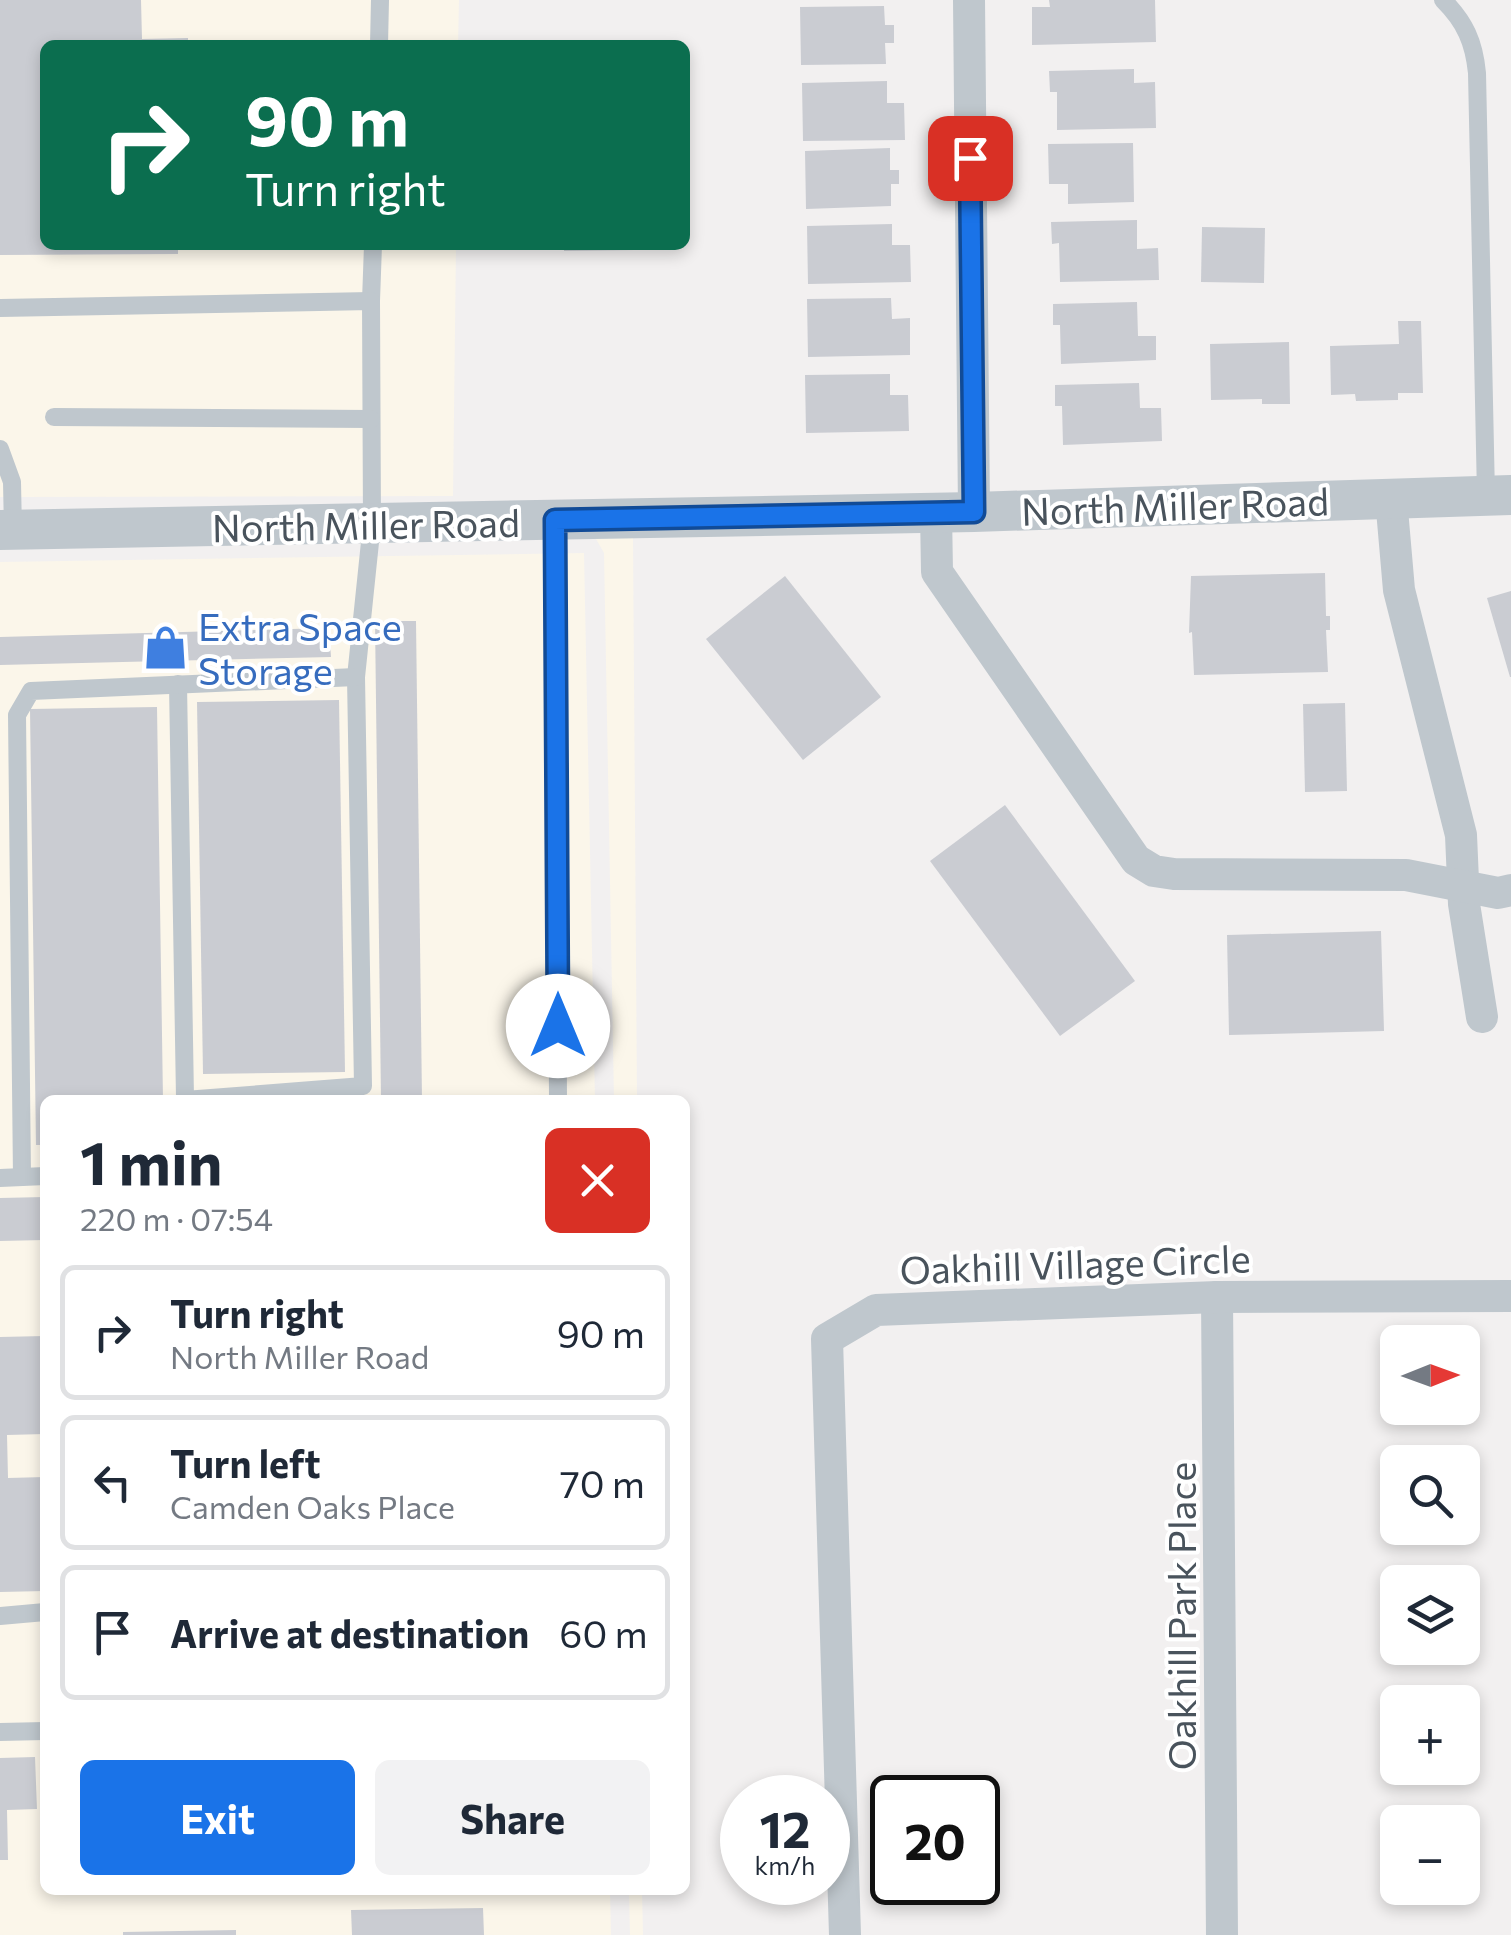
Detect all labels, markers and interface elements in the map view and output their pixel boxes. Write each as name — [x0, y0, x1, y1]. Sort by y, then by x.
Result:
text: 90 m — [245, 75, 409, 160]
icon: right — [80, 80, 210, 210]
pin — [928, 116, 1013, 201]
icon: arrive — [943, 131, 998, 186]
text: Turn right — [245, 160, 446, 215]
street label: North Miller Road — [1020, 476, 1330, 534]
street label: North Miller Road — [212, 498, 520, 550]
place label: Extra Space Storage — [198, 602, 402, 693]
shop icon: Extra Space Storage — [141, 623, 189, 671]
position arrow — [506, 974, 610, 1078]
text: 1 min — [80, 1124, 222, 1197]
button: close — [545, 1128, 650, 1233]
text: 220 m · 07:54 — [80, 1198, 273, 1238]
street label: Oakhill Village Circle — [899, 1233, 1251, 1293]
text: Turn right — [170, 1289, 344, 1336]
icon: right — [85, 1305, 140, 1360]
text: 90 m — [557, 1309, 645, 1356]
north arrow — [1380, 1325, 1480, 1425]
map controls — [1380, 1325, 1480, 1905]
text: North Miller Road — [170, 1336, 429, 1376]
text: Turn left — [170, 1439, 321, 1486]
button: search — [1380, 1445, 1480, 1545]
icon: left — [85, 1455, 140, 1510]
text: 70 m — [560, 1459, 645, 1506]
street label: Oakhill Park Place — [1157, 1462, 1204, 1770]
text: Camden Oaks Place — [170, 1486, 455, 1526]
button: layers — [1380, 1565, 1480, 1665]
icon: arrive — [85, 1605, 140, 1660]
text: Arrive at destination — [170, 1609, 529, 1656]
text: 60 m — [559, 1609, 648, 1656]
button: + — [1380, 1685, 1480, 1785]
button: Exit — [80, 1760, 355, 1875]
button: Share — [375, 1760, 650, 1875]
speed limit sign: 20 — [870, 1775, 1000, 1905]
text: 12 — [759, 1797, 811, 1858]
button: − — [1380, 1805, 1480, 1905]
text: km/h — [755, 1850, 815, 1880]

